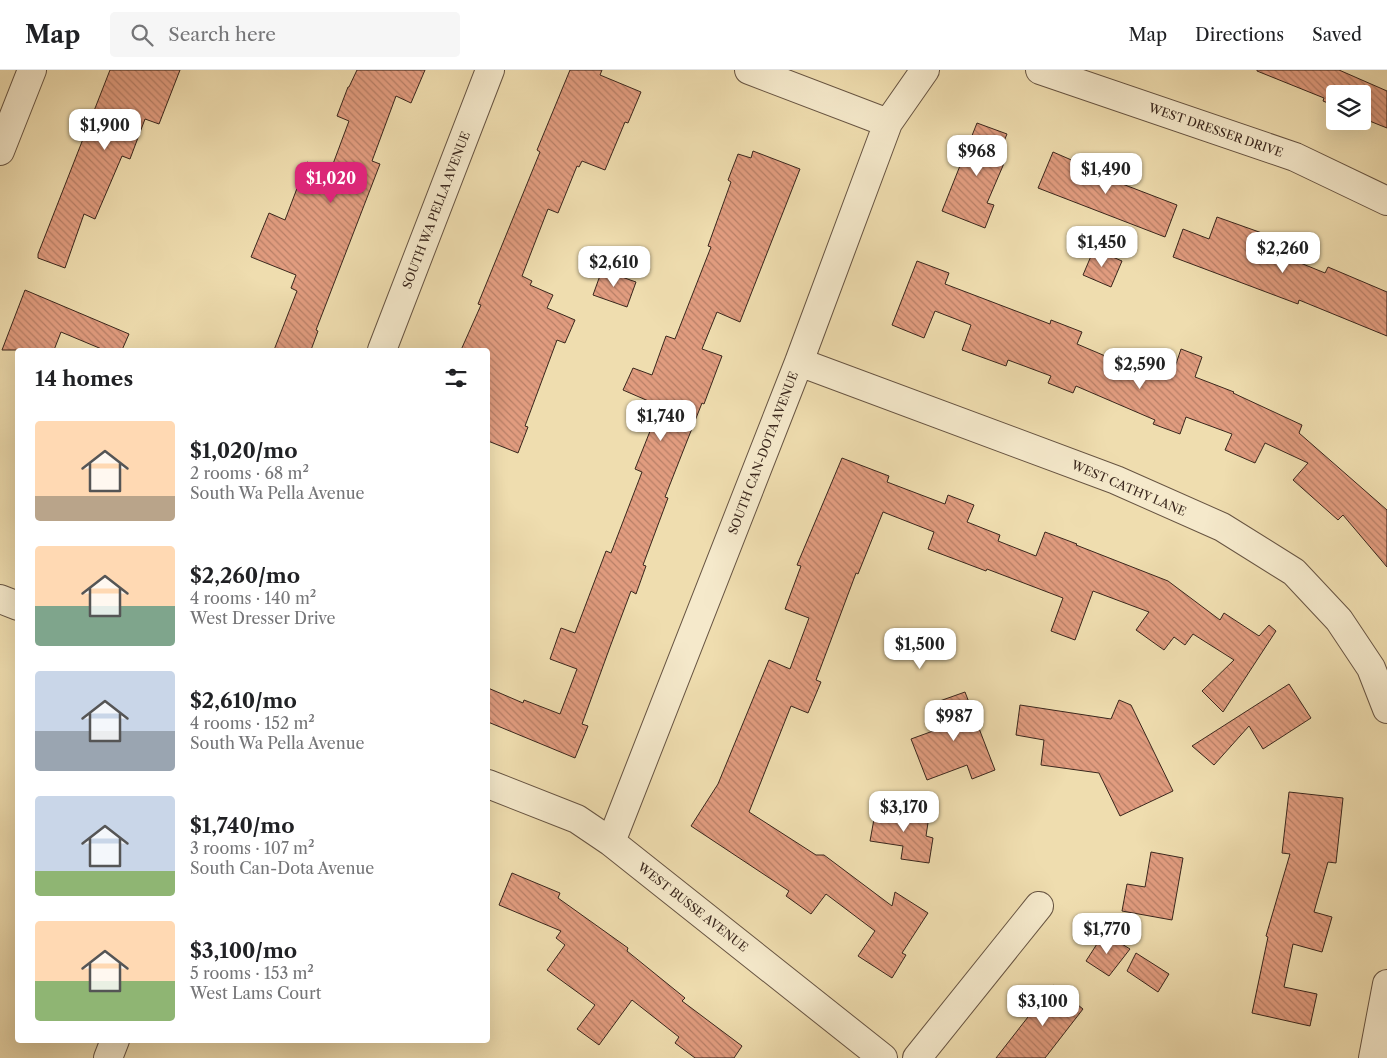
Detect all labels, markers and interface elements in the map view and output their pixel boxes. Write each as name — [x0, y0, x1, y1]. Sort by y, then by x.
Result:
search box — [110, 12, 460, 57]
text: Map — [25, 20, 80, 49]
icon: search — [128, 21, 156, 49]
text: Search here — [168, 23, 276, 46]
text: Map — [1128, 24, 1167, 46]
text: Directions — [1195, 24, 1284, 46]
text: Saved — [1312, 24, 1362, 46]
map controls — [1326, 85, 1371, 130]
button: layers — [1326, 85, 1371, 130]
street label: WEST DRESSER DRIVE — [1146, 100, 1285, 160]
pin: $1,900 — [64, 108, 146, 151]
text: $1,900 — [80, 115, 130, 135]
street label: SOUTH WA PELLA AVENUE — [399, 129, 473, 291]
pin: $968 — [947, 134, 1007, 177]
text: $968 — [958, 141, 996, 161]
pin: $1,490 — [1065, 152, 1147, 195]
text: $1,490 — [1081, 159, 1131, 179]
pin: $1,020 — [290, 162, 372, 204]
text: $1,020 — [306, 168, 356, 188]
pin: $1,450 — [1061, 226, 1143, 268]
text: $1,450 — [1077, 232, 1127, 252]
pin: $2,260 — [1242, 232, 1324, 274]
text: $2,260 — [1257, 238, 1309, 258]
pin: $2,610 — [573, 246, 655, 288]
text: $2,610 — [589, 252, 639, 272]
pin: $2,590 — [1099, 348, 1181, 390]
text: $2,590 — [1114, 354, 1166, 374]
icon: filters — [442, 364, 470, 392]
text: 14 homes — [35, 366, 133, 391]
street label: SOUTH CAN-DOTA AVENUE — [725, 369, 801, 537]
pin: $1,740 — [620, 400, 702, 442]
text: $1,740 — [637, 406, 685, 426]
text: $1,020/mo — [190, 438, 298, 463]
icon: home — [75, 441, 135, 501]
street label: WEST CATHY LANE — [1068, 457, 1189, 519]
text: 2 rooms · 68 m² — [190, 463, 309, 483]
text: South Wa Pella Avenue — [190, 483, 365, 503]
text: $2,260/mo — [190, 563, 300, 588]
icon: home — [75, 566, 135, 626]
text: 4 rooms · 140 m² — [190, 588, 316, 608]
text: West Dresser Drive — [190, 608, 336, 628]
pin: $1,500 — [879, 628, 961, 670]
text: $1,500 — [895, 634, 945, 654]
text: $2,610/mo — [190, 688, 297, 713]
icon: home — [75, 691, 135, 751]
pin: $987 — [924, 700, 984, 742]
text: $987 — [936, 706, 972, 726]
text: 4 rooms · 152 m² — [190, 713, 315, 733]
text: South Wa Pella Avenue — [190, 733, 365, 753]
pin: $3,170 — [863, 790, 945, 833]
text: $3,170 — [880, 797, 928, 817]
text: $1,740/mo — [190, 813, 295, 838]
icon: home — [75, 816, 135, 876]
text: 3 rooms · 107 m² — [190, 838, 315, 858]
text: South Can-Dota Avenue — [190, 858, 374, 878]
street label: WEST BUSSE AVENUE — [634, 859, 751, 955]
pin: $1,770 — [1066, 912, 1148, 955]
text: $1,770 — [1083, 919, 1131, 939]
text: $3,100/mo — [190, 938, 297, 963]
icon: home — [75, 941, 135, 1001]
text: 5 rooms · 153 m² — [190, 963, 314, 983]
text: West Lams Court — [190, 983, 321, 1003]
pin: $3,100 — [1002, 984, 1084, 1027]
text: $3,100 — [1018, 991, 1068, 1011]

